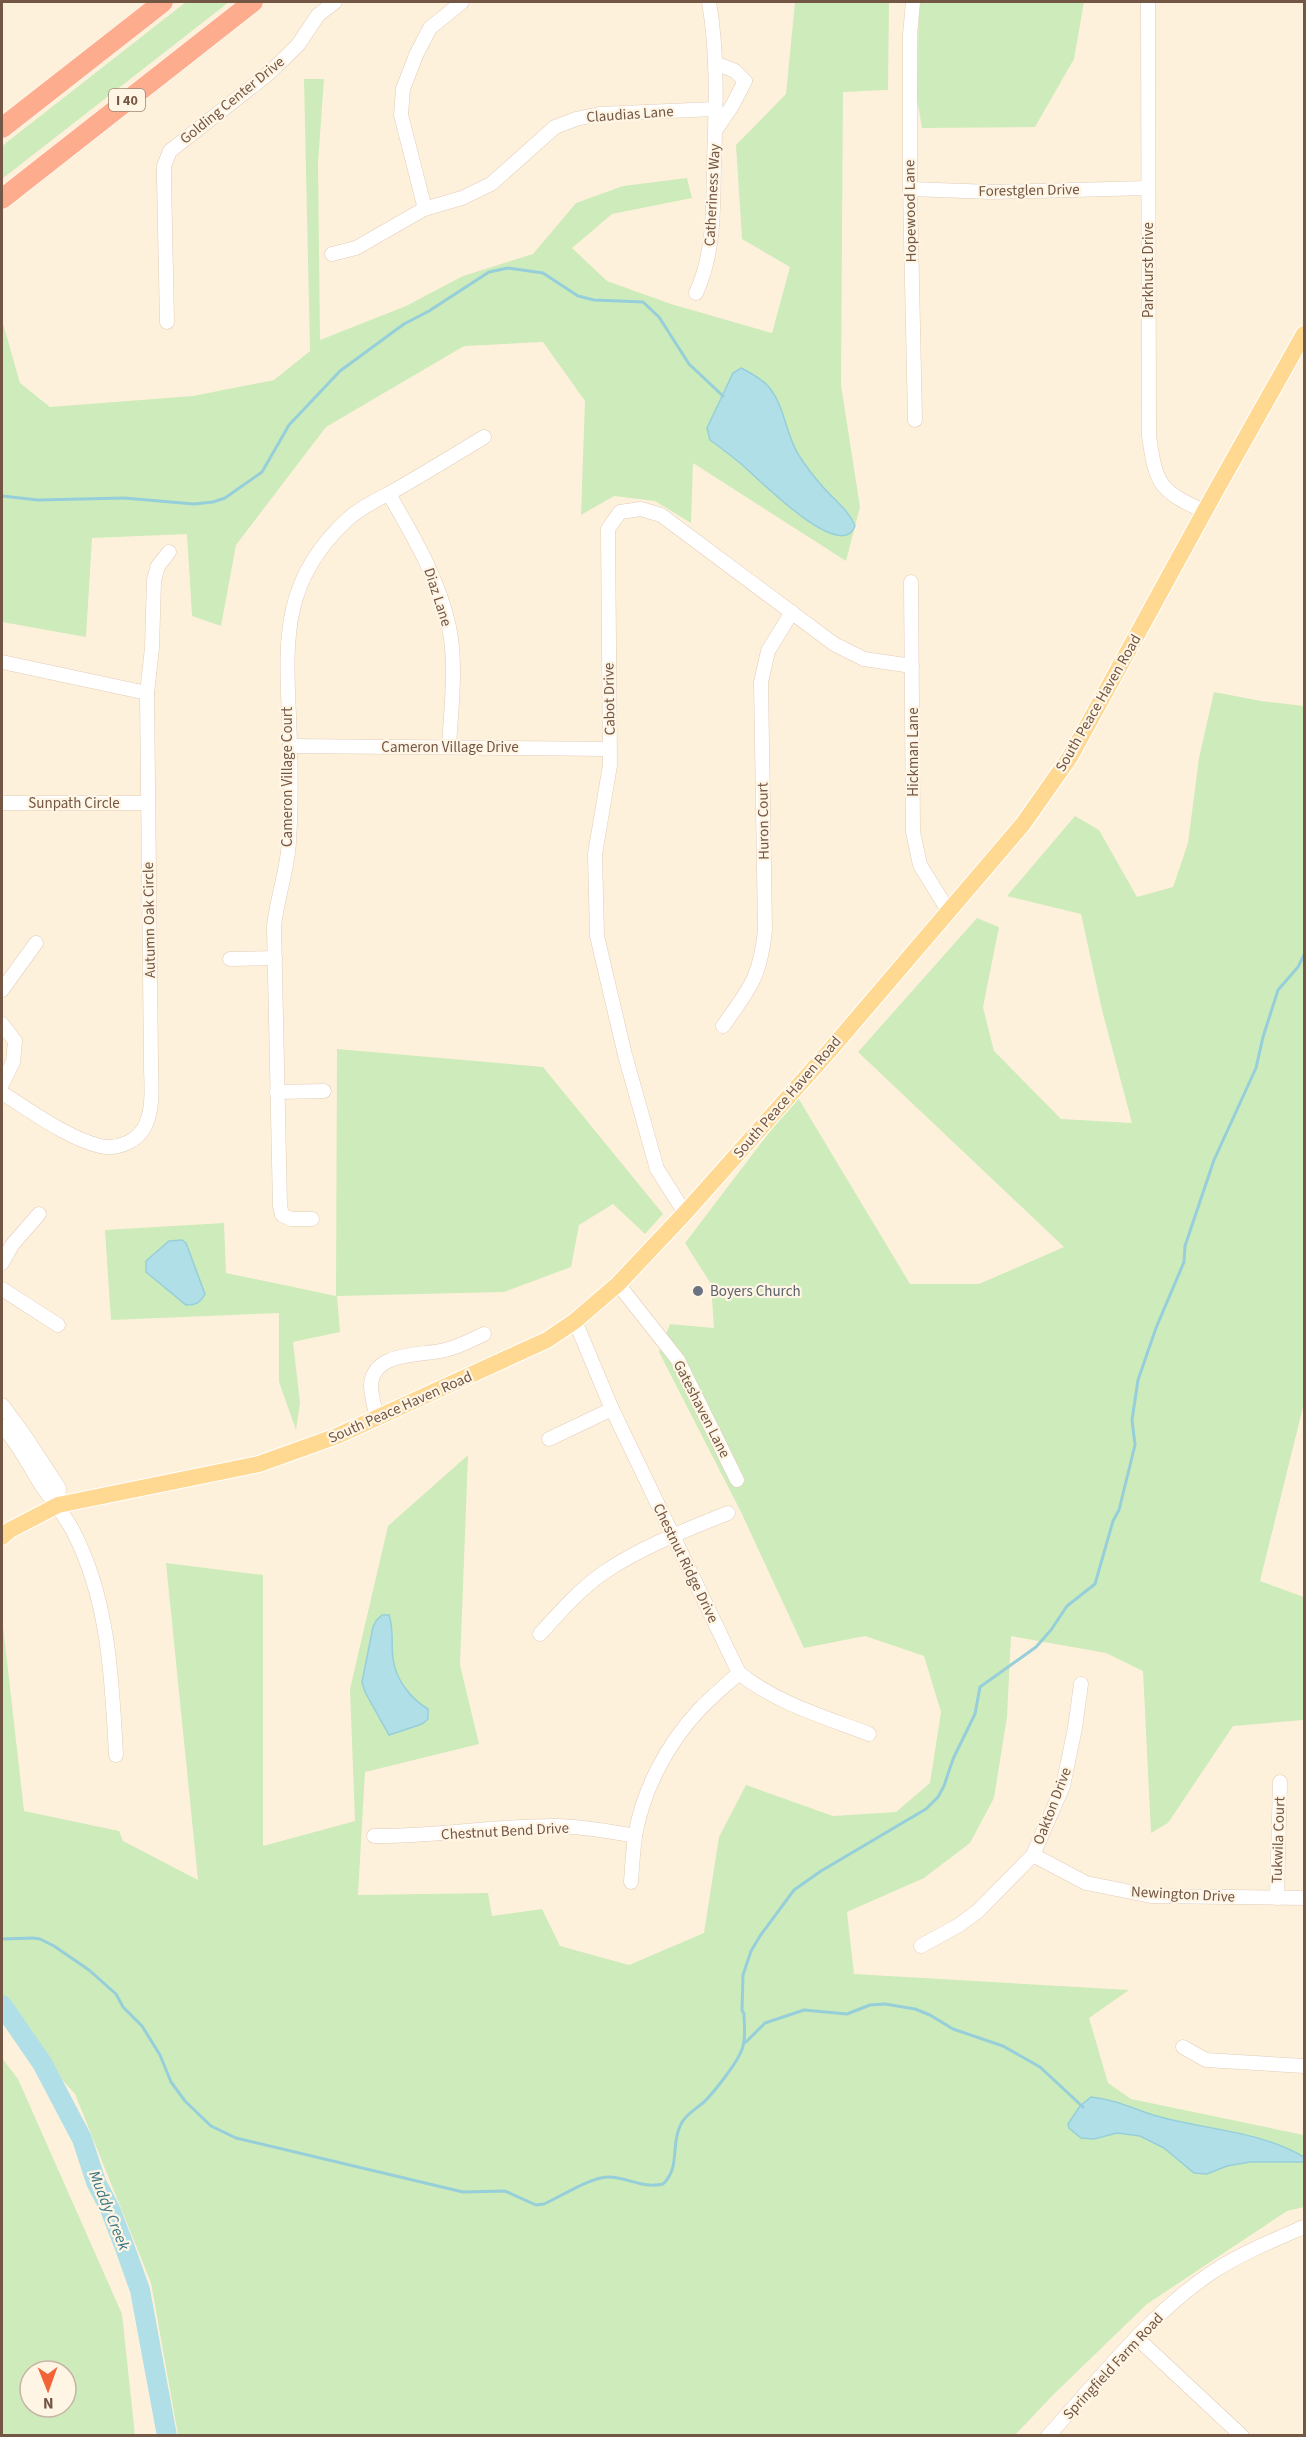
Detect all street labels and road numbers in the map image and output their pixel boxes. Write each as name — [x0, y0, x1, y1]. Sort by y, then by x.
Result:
street label: Golding Center Drive — [175, 52, 289, 149]
road number: I 40 — [109, 89, 145, 111]
street label: Claudias Lane — [586, 101, 674, 128]
street label: Catheriness Way — [699, 143, 726, 247]
street label: Hopewood Lane — [899, 160, 922, 262]
street label: Forestglen Drive — [978, 179, 1080, 202]
street label: Parkhurst Drive — [1138, 222, 1159, 318]
street label: Diaz Lane — [418, 565, 457, 629]
street label: South Peace Haven Road — [1050, 631, 1146, 776]
street label: Cabot Drive — [598, 662, 621, 736]
street label: Cameron Village Court — [277, 707, 298, 847]
street label: Hickman Lane — [903, 707, 924, 797]
street label: Cameron Village Drive — [381, 737, 519, 758]
street label: Huron Court — [752, 782, 775, 860]
street label: Sunpath Circle — [28, 793, 120, 814]
street label: Autumn Oak Circle — [138, 862, 161, 978]
street label: South Peace Haven Road — [728, 1032, 846, 1163]
street label: Gateshaven Lane — [668, 1357, 735, 1462]
street label: South Peace Haven Road — [325, 1366, 476, 1449]
street label: Chestnut Ridge Drive — [648, 1500, 724, 1626]
street label: Oakton Drive — [1028, 1764, 1077, 1848]
street label: Tukwila Court — [1266, 1796, 1291, 1884]
street label: Chestnut Bend Drive — [441, 1818, 569, 1845]
street label: Newington Drive — [1130, 1881, 1236, 1908]
street label: Springfield Farm Road — [1058, 2308, 1168, 2424]

